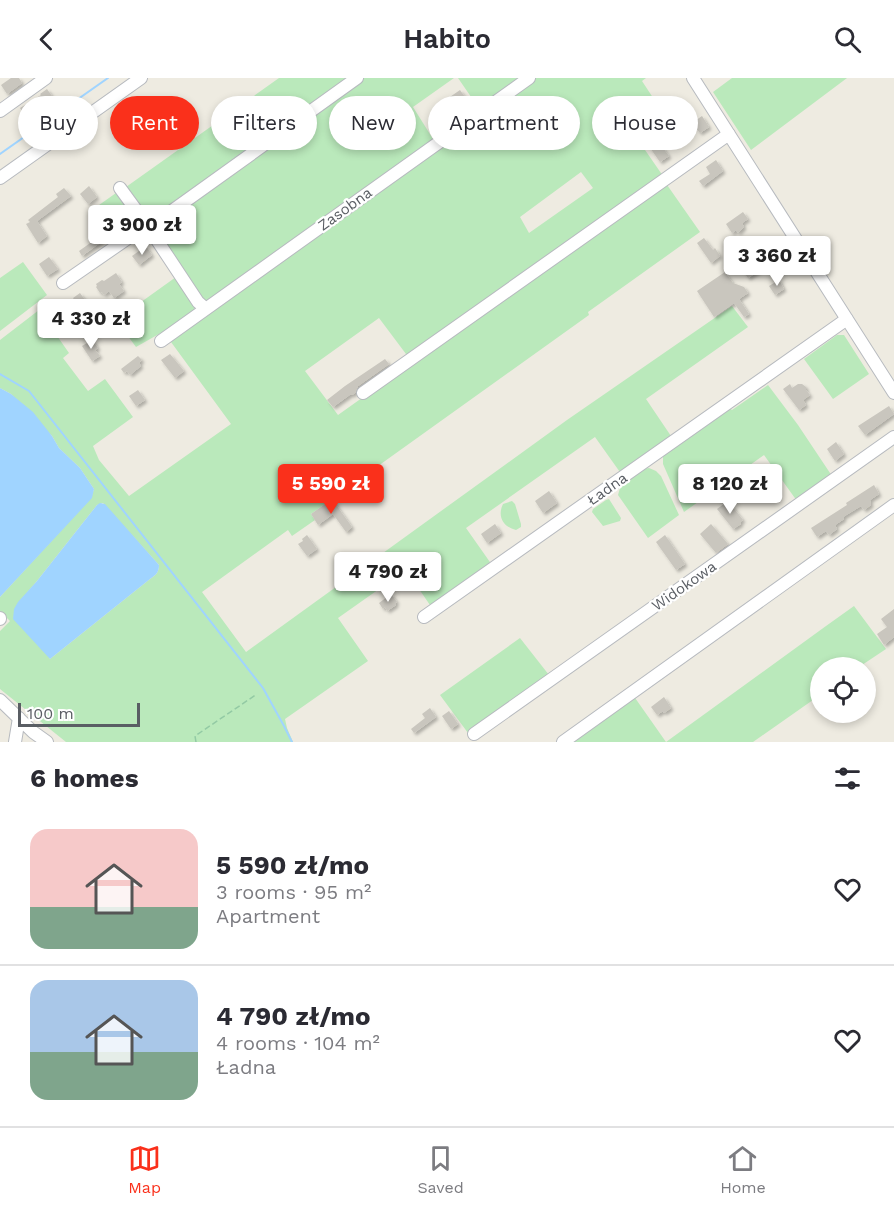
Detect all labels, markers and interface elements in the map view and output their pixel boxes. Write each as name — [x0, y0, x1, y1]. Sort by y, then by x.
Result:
icon: back — [30, 23, 63, 56]
text: Habito — [403, 23, 491, 55]
icon: search — [831, 23, 864, 56]
chip: Buy — [18, 96, 98, 150]
chip: Rent — [110, 96, 199, 150]
chip: Filters — [211, 96, 317, 150]
chip: New — [329, 96, 416, 150]
chip: Apartment — [428, 96, 580, 150]
chip: House — [592, 96, 698, 150]
street label: Zasobna — [315, 183, 376, 235]
pin: 3 900 zł — [80, 205, 204, 256]
text: 3 900 zł — [102, 212, 182, 236]
pin: 3 360 zł — [715, 236, 839, 287]
text: 3 360 zł — [738, 243, 816, 267]
pin: 4 330 zł — [29, 299, 153, 350]
text: 4 330 zł — [51, 306, 131, 330]
pin: 5 590 zł — [269, 464, 393, 515]
pin: 8 120 zł — [668, 464, 792, 515]
street label: Ładna — [583, 468, 631, 509]
text: 5 590 zł — [292, 471, 370, 495]
text: 8 120 zł — [692, 471, 768, 495]
pin: 4 790 zł — [326, 552, 450, 603]
street label: Widokowa — [648, 557, 720, 615]
text: 4 790 zł — [348, 559, 428, 583]
map controls — [810, 657, 876, 723]
button: locate — [810, 657, 876, 723]
scale bar — [18, 700, 140, 728]
text: 100 m — [27, 704, 74, 723]
icon: filters — [831, 762, 864, 795]
text: 6 homes — [30, 763, 139, 793]
text: 5 590 zł/mo — [216, 850, 369, 880]
icon: home — [78, 853, 150, 925]
icon: heart — [831, 873, 864, 906]
text: 3 rooms · 95 m² — [216, 880, 371, 904]
text: Apartment — [216, 904, 320, 928]
text: 4 790 zł/mo — [216, 1001, 371, 1031]
icon: home — [78, 1004, 150, 1076]
icon: heart — [831, 1024, 864, 1057]
text: 4 rooms · 104 m² — [216, 1031, 380, 1055]
text: Ładna — [216, 1055, 276, 1079]
tab: Map — [128, 1142, 161, 1197]
tab: Saved — [417, 1142, 464, 1197]
tab: Home — [720, 1142, 766, 1197]

